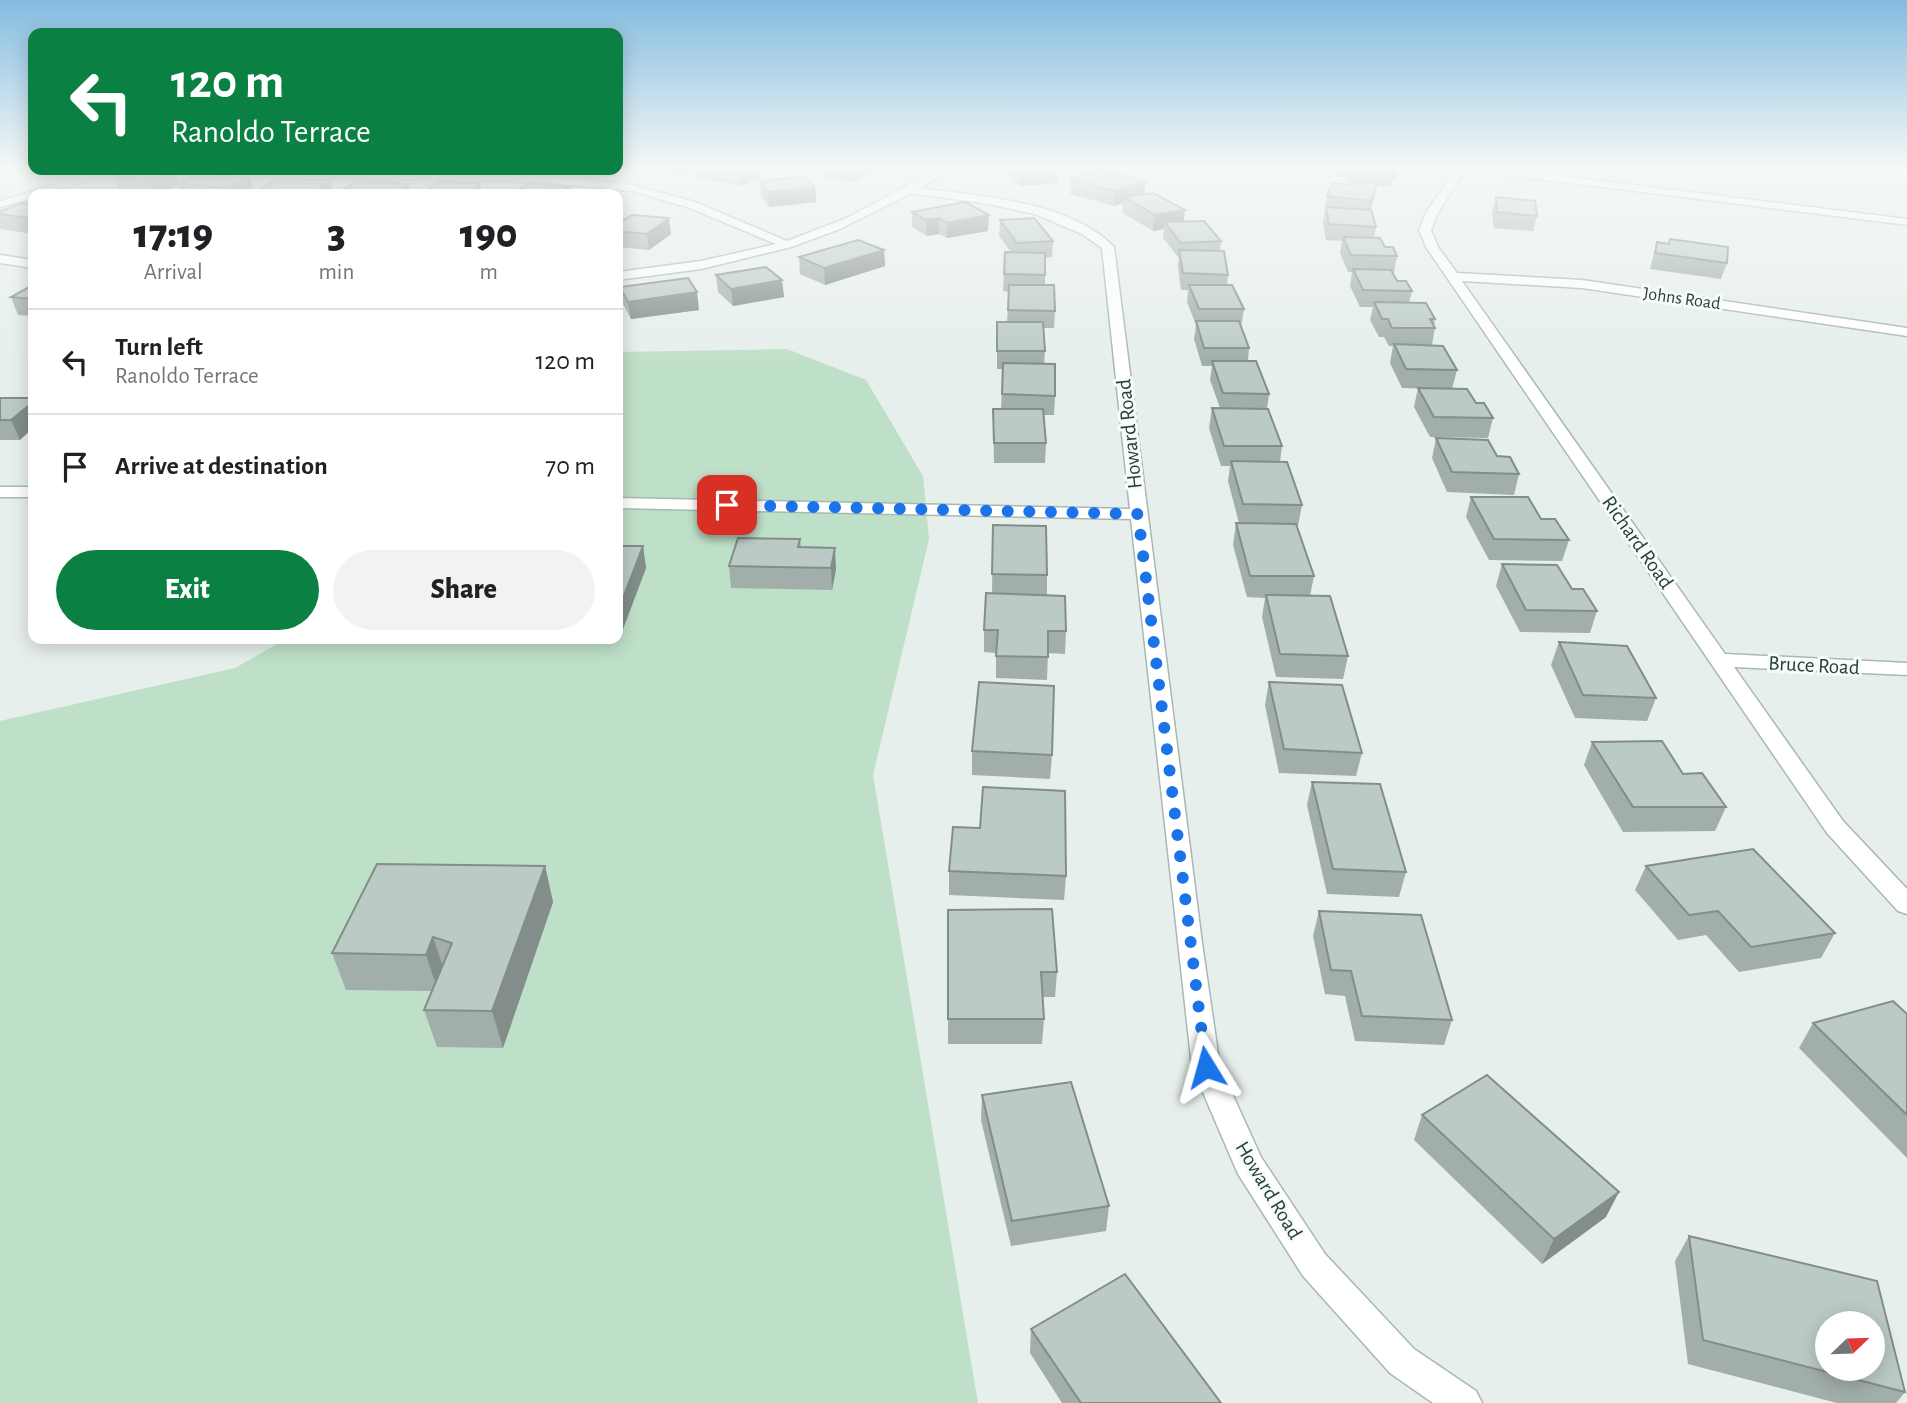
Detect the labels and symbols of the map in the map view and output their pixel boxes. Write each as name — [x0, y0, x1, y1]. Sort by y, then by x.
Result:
street label: Johns Road — [1642, 285, 1722, 313]
street label: Howard Road — [1113, 378, 1146, 490]
pin — [697, 475, 757, 535]
street label: Richard Road — [1598, 492, 1677, 593]
street label: Bruce Road — [1768, 653, 1860, 678]
position arrow — [1169, 1030, 1243, 1104]
street label: Howard Road — [1231, 1138, 1306, 1243]
north arrow — [1815, 1311, 1885, 1381]

